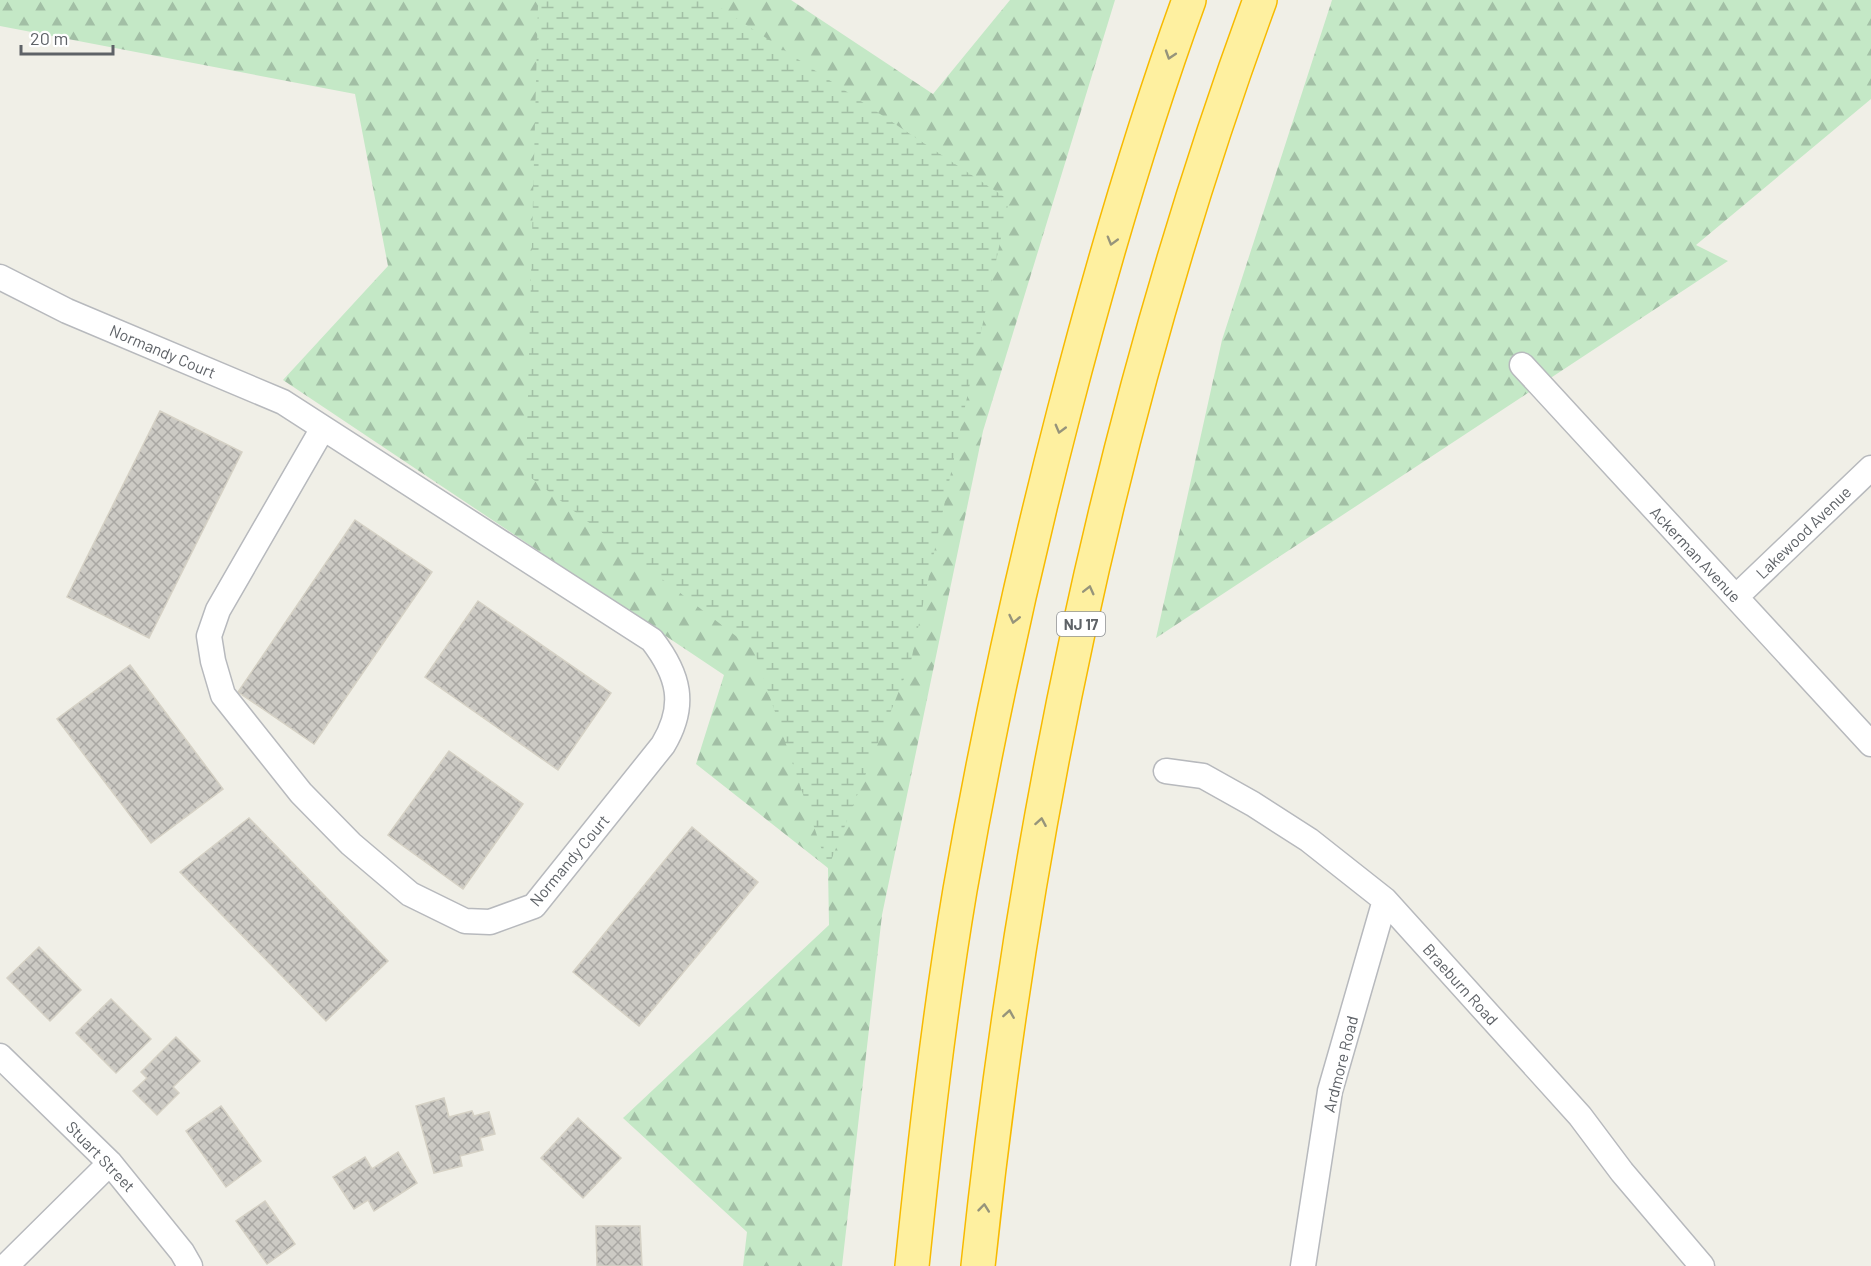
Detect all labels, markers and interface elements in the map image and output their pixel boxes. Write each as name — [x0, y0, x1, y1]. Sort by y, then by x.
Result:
scale bar — [21, 18, 112, 56]
text: 20 m — [30, 27, 68, 49]
one-way arrow — [1165, 49, 1178, 60]
one-way arrow — [1107, 235, 1119, 246]
street label: Normandy Court — [107, 320, 219, 382]
one-way arrow — [1054, 424, 1067, 434]
street label: Lakewood Avenue — [1752, 482, 1854, 582]
street label: Ackerman Avenue — [1647, 502, 1745, 606]
one-way arrow — [1081, 585, 1094, 595]
road number: NJ 17 — [1057, 612, 1105, 636]
one-way arrow — [1008, 613, 1021, 623]
street label: Normandy Court — [525, 810, 613, 910]
one-way arrow — [1034, 817, 1046, 827]
street label: Braeburn Road — [1420, 939, 1502, 1029]
one-way arrow — [1002, 1010, 1014, 1019]
street label: Ardmore Road — [1319, 1014, 1361, 1114]
street label: Stuart Street — [63, 1117, 139, 1195]
one-way arrow — [977, 1203, 990, 1212]

